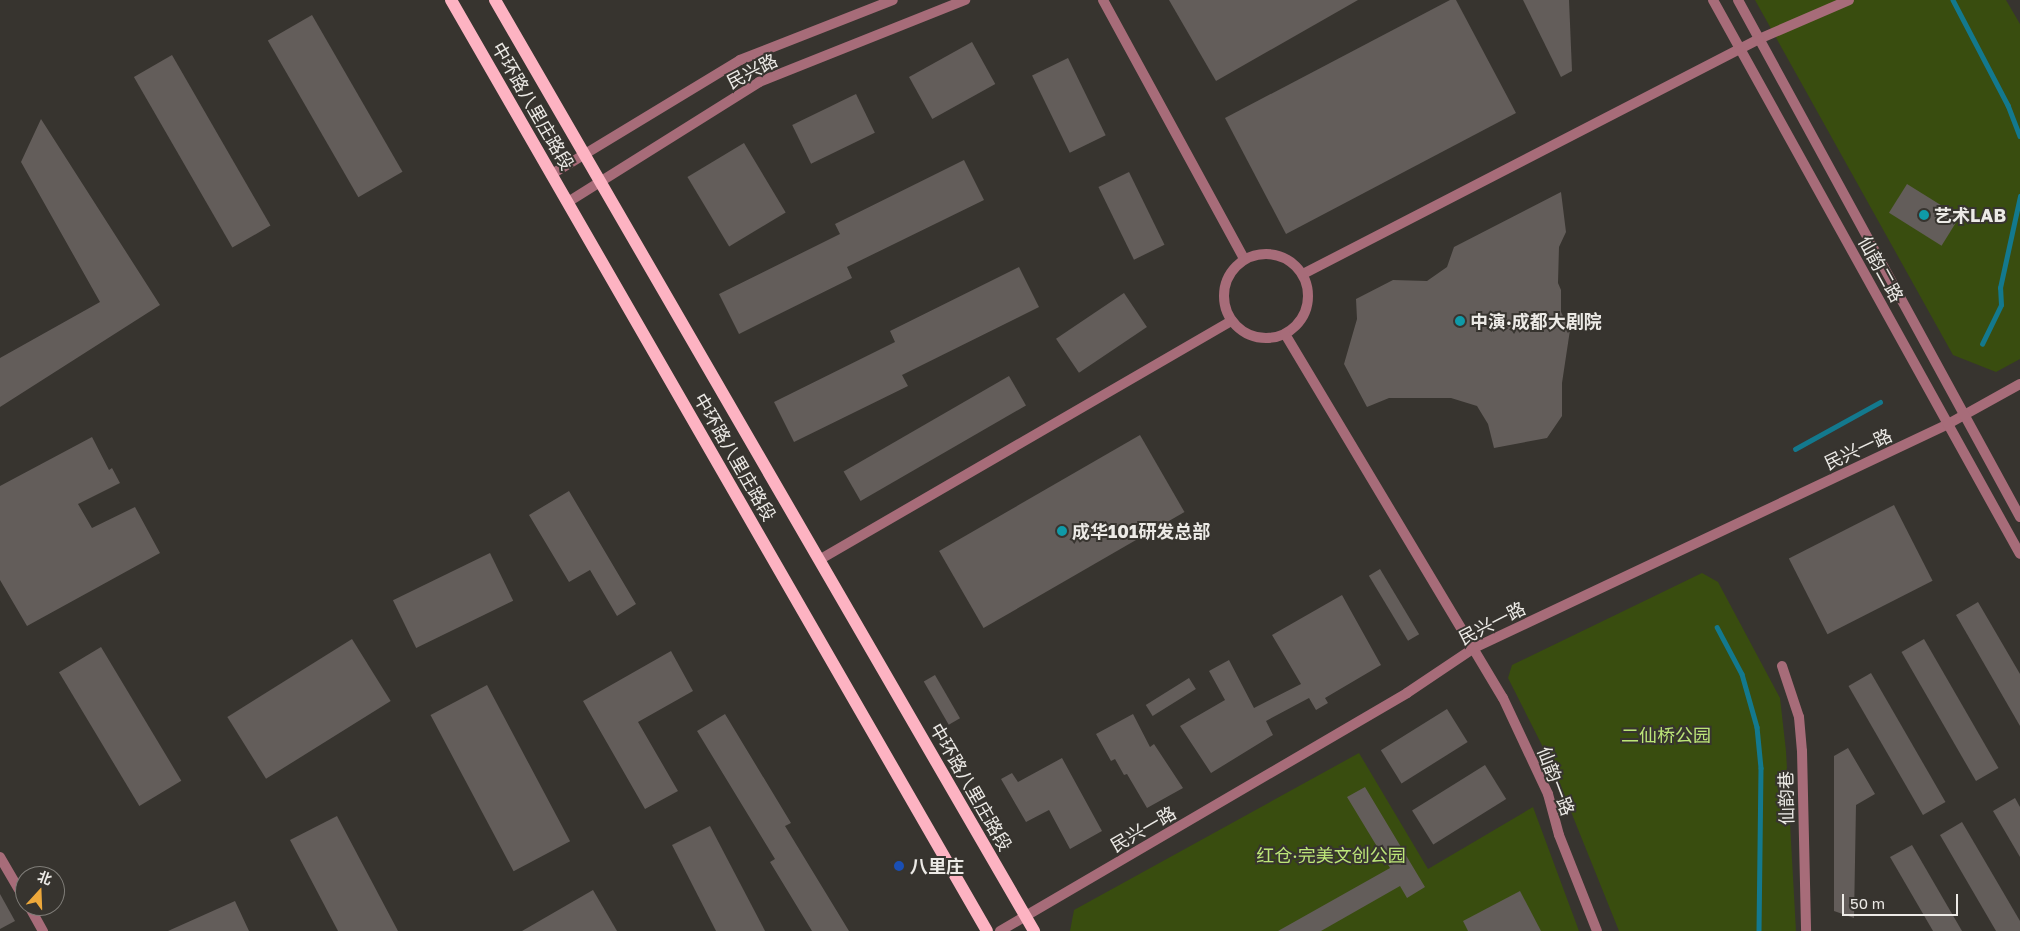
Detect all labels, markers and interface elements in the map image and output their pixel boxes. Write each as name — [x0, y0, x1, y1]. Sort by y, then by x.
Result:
street label: 中环路八里庄路段 — [488, 38, 578, 174]
street label: 民兴路 — [723, 49, 781, 93]
place label: 艺术LAB — [1934, 204, 2006, 226]
marker: 艺术LAB — [1918, 209, 1930, 221]
street label: 仙韵二路 — [1854, 232, 1908, 306]
place label: 中演·成都大剧院 — [1470, 310, 1602, 332]
marker: 中演·成都大剧院 — [1454, 315, 1466, 327]
street label: 中环路八里庄路段 — [690, 389, 780, 525]
street label: 民兴一路 — [1821, 424, 1895, 474]
place label: 成华101研发总部 — [1072, 520, 1210, 542]
marker: 成华101研发总部 — [1056, 525, 1068, 537]
street label: 民兴一路 — [1455, 597, 1529, 649]
street label: 中环路八里庄路段 — [926, 719, 1016, 855]
park label: 二仙桥公园 — [1621, 724, 1711, 746]
street label: 仙韵一路 — [1533, 744, 1579, 818]
street label: 仙韵巷 — [1775, 771, 1797, 825]
street label: 民兴一路 — [1106, 802, 1180, 856]
park label: 红仓·完美文创公园 — [1256, 844, 1406, 866]
place label: 八里庄 — [910, 855, 964, 877]
marker: 八里庄 — [892, 859, 906, 873]
north arrow — [15, 866, 65, 916]
text: 北 — [35, 867, 54, 888]
scale bar — [1845, 884, 1961, 916]
text: 50 m — [1850, 894, 1885, 912]

